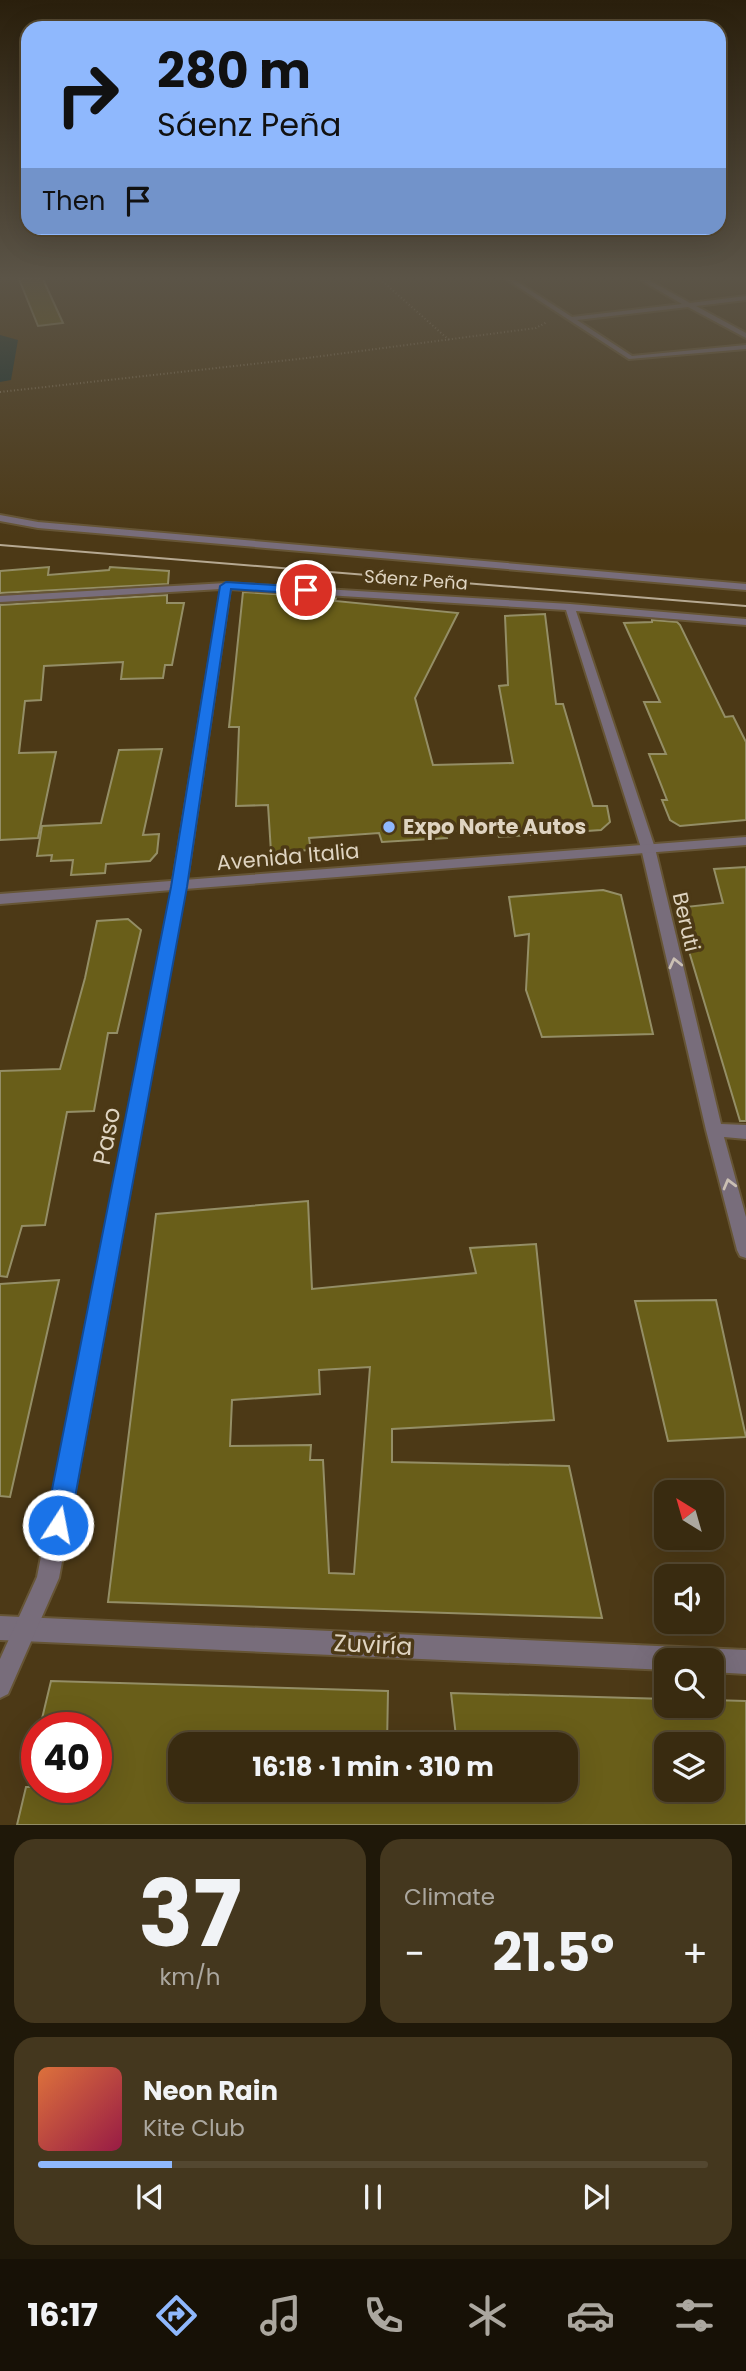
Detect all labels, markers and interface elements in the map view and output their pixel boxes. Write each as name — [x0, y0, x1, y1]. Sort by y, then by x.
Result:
text: 280 m — [157, 37, 311, 105]
icon: right — [42, 49, 133, 140]
text: Sáenz Peña — [157, 102, 341, 147]
icon: arrive — [119, 182, 157, 220]
text: Then — [42, 183, 105, 219]
pin — [276, 560, 336, 620]
street label: Sáenz Peña — [363, 563, 469, 596]
icon: arrive — [287, 571, 325, 609]
place label: Expo Norte Autos — [403, 812, 586, 841]
marker: Expo Norte Autos — [381, 819, 397, 835]
street label: Avenida Italia — [215, 836, 360, 877]
street label: Beruti — [666, 889, 707, 954]
one-way arrow — [669, 957, 683, 969]
street label: Paso — [85, 1104, 128, 1168]
one-way arrow — [722, 1178, 737, 1190]
north arrow — [654, 1480, 724, 1550]
map controls — [654, 1480, 724, 1802]
position arrow — [21, 1488, 95, 1562]
button: sound — [654, 1564, 724, 1634]
street label: Zuviría — [333, 1626, 413, 1663]
button: search — [654, 1648, 724, 1718]
speed limit sign: 40 — [21, 1712, 112, 1803]
button: layers — [654, 1732, 724, 1802]
text: 16:18 · 1 min · 310 m — [252, 1749, 494, 1785]
text: 37 — [138, 1850, 242, 1978]
text: Climate — [404, 1881, 495, 1913]
text: 21.5° — [493, 1916, 614, 1989]
text: − — [404, 1927, 425, 1980]
text: + — [682, 1927, 708, 1980]
text: km/h — [159, 1961, 221, 1993]
text: Neon Rain — [143, 2073, 278, 2109]
text: Kite Club — [143, 2112, 245, 2144]
icon: previous — [131, 2178, 169, 2216]
icon: pause — [354, 2178, 392, 2216]
icon: next — [577, 2178, 615, 2216]
icon: directions — [152, 2291, 201, 2340]
icon: music — [256, 2291, 305, 2340]
icon: phone — [359, 2291, 408, 2340]
icon: climate — [463, 2291, 512, 2340]
icon: car — [566, 2291, 615, 2340]
icon: filters — [670, 2291, 719, 2340]
text: 16:17 — [27, 2292, 98, 2337]

